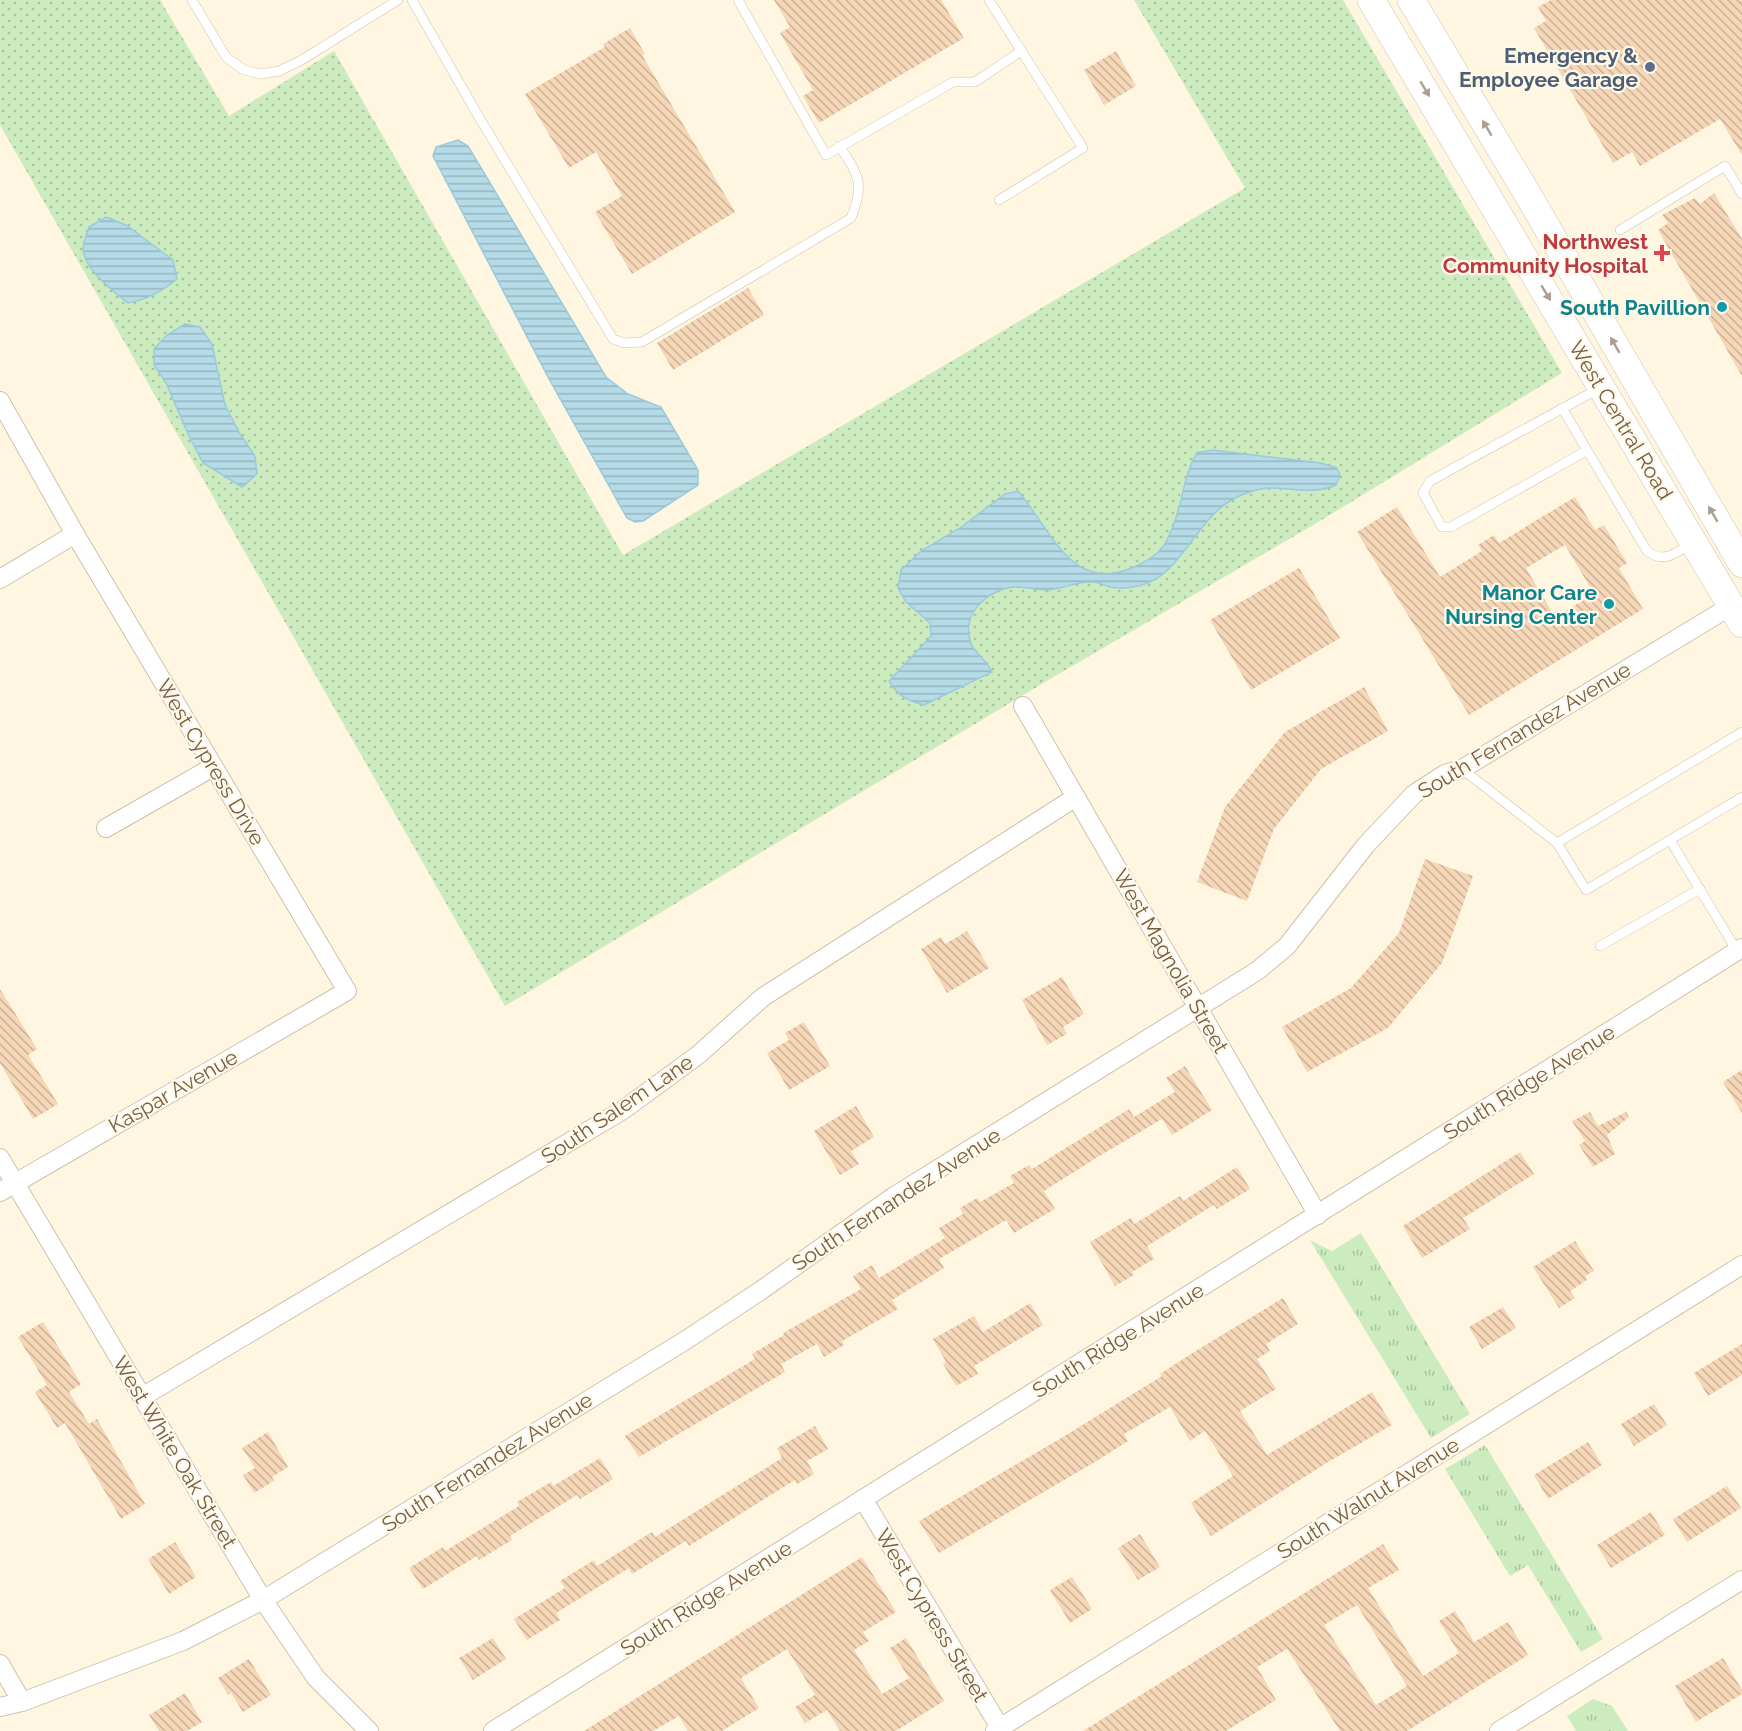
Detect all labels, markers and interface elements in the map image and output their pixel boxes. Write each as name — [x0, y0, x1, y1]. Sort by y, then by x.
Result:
place label: Emergency & Employee Garage — [1459, 43, 1638, 92]
marker: Emergency & Employee Garage — [1643, 60, 1657, 74]
one-way arrow — [1420, 81, 1430, 98]
one-way arrow — [1482, 120, 1493, 136]
place label: Northwest Community Hospital — [1443, 229, 1648, 278]
marker: Northwest Community Hospital — [1653, 244, 1671, 262]
one-way arrow — [1540, 285, 1551, 301]
place label: South Pavillion — [1560, 295, 1710, 320]
marker: South Pavillion — [1715, 300, 1729, 314]
street label: West Central Road — [1564, 336, 1678, 504]
one-way arrow — [1609, 337, 1620, 353]
one-way arrow — [1707, 506, 1718, 522]
place label: Manor Care Nursing Center — [1445, 580, 1597, 629]
marker: Manor Care Nursing Center — [1602, 597, 1616, 611]
street label: South Fernandez Avenue — [1413, 657, 1635, 803]
street label: West Cypress Drive — [152, 674, 270, 850]
street label: West Magnolia Street — [1108, 865, 1234, 1057]
street label: South Ridge Avenue — [1439, 1019, 1619, 1145]
street label: Kaspar Avenue — [104, 1044, 242, 1138]
street label: South Salem Lane — [536, 1049, 698, 1169]
street label: South Fernandez Avenue — [787, 1122, 1005, 1276]
street label: South Ridge Avenue — [1028, 1277, 1208, 1403]
street label: West White Oak Street — [108, 1351, 242, 1553]
street label: South Fernandez Avenue — [377, 1387, 597, 1537]
street label: South Walnut Avenue — [1272, 1432, 1464, 1564]
street label: West Cypress Street — [870, 1524, 994, 1706]
street label: South Ridge Avenue — [616, 1535, 796, 1661]

